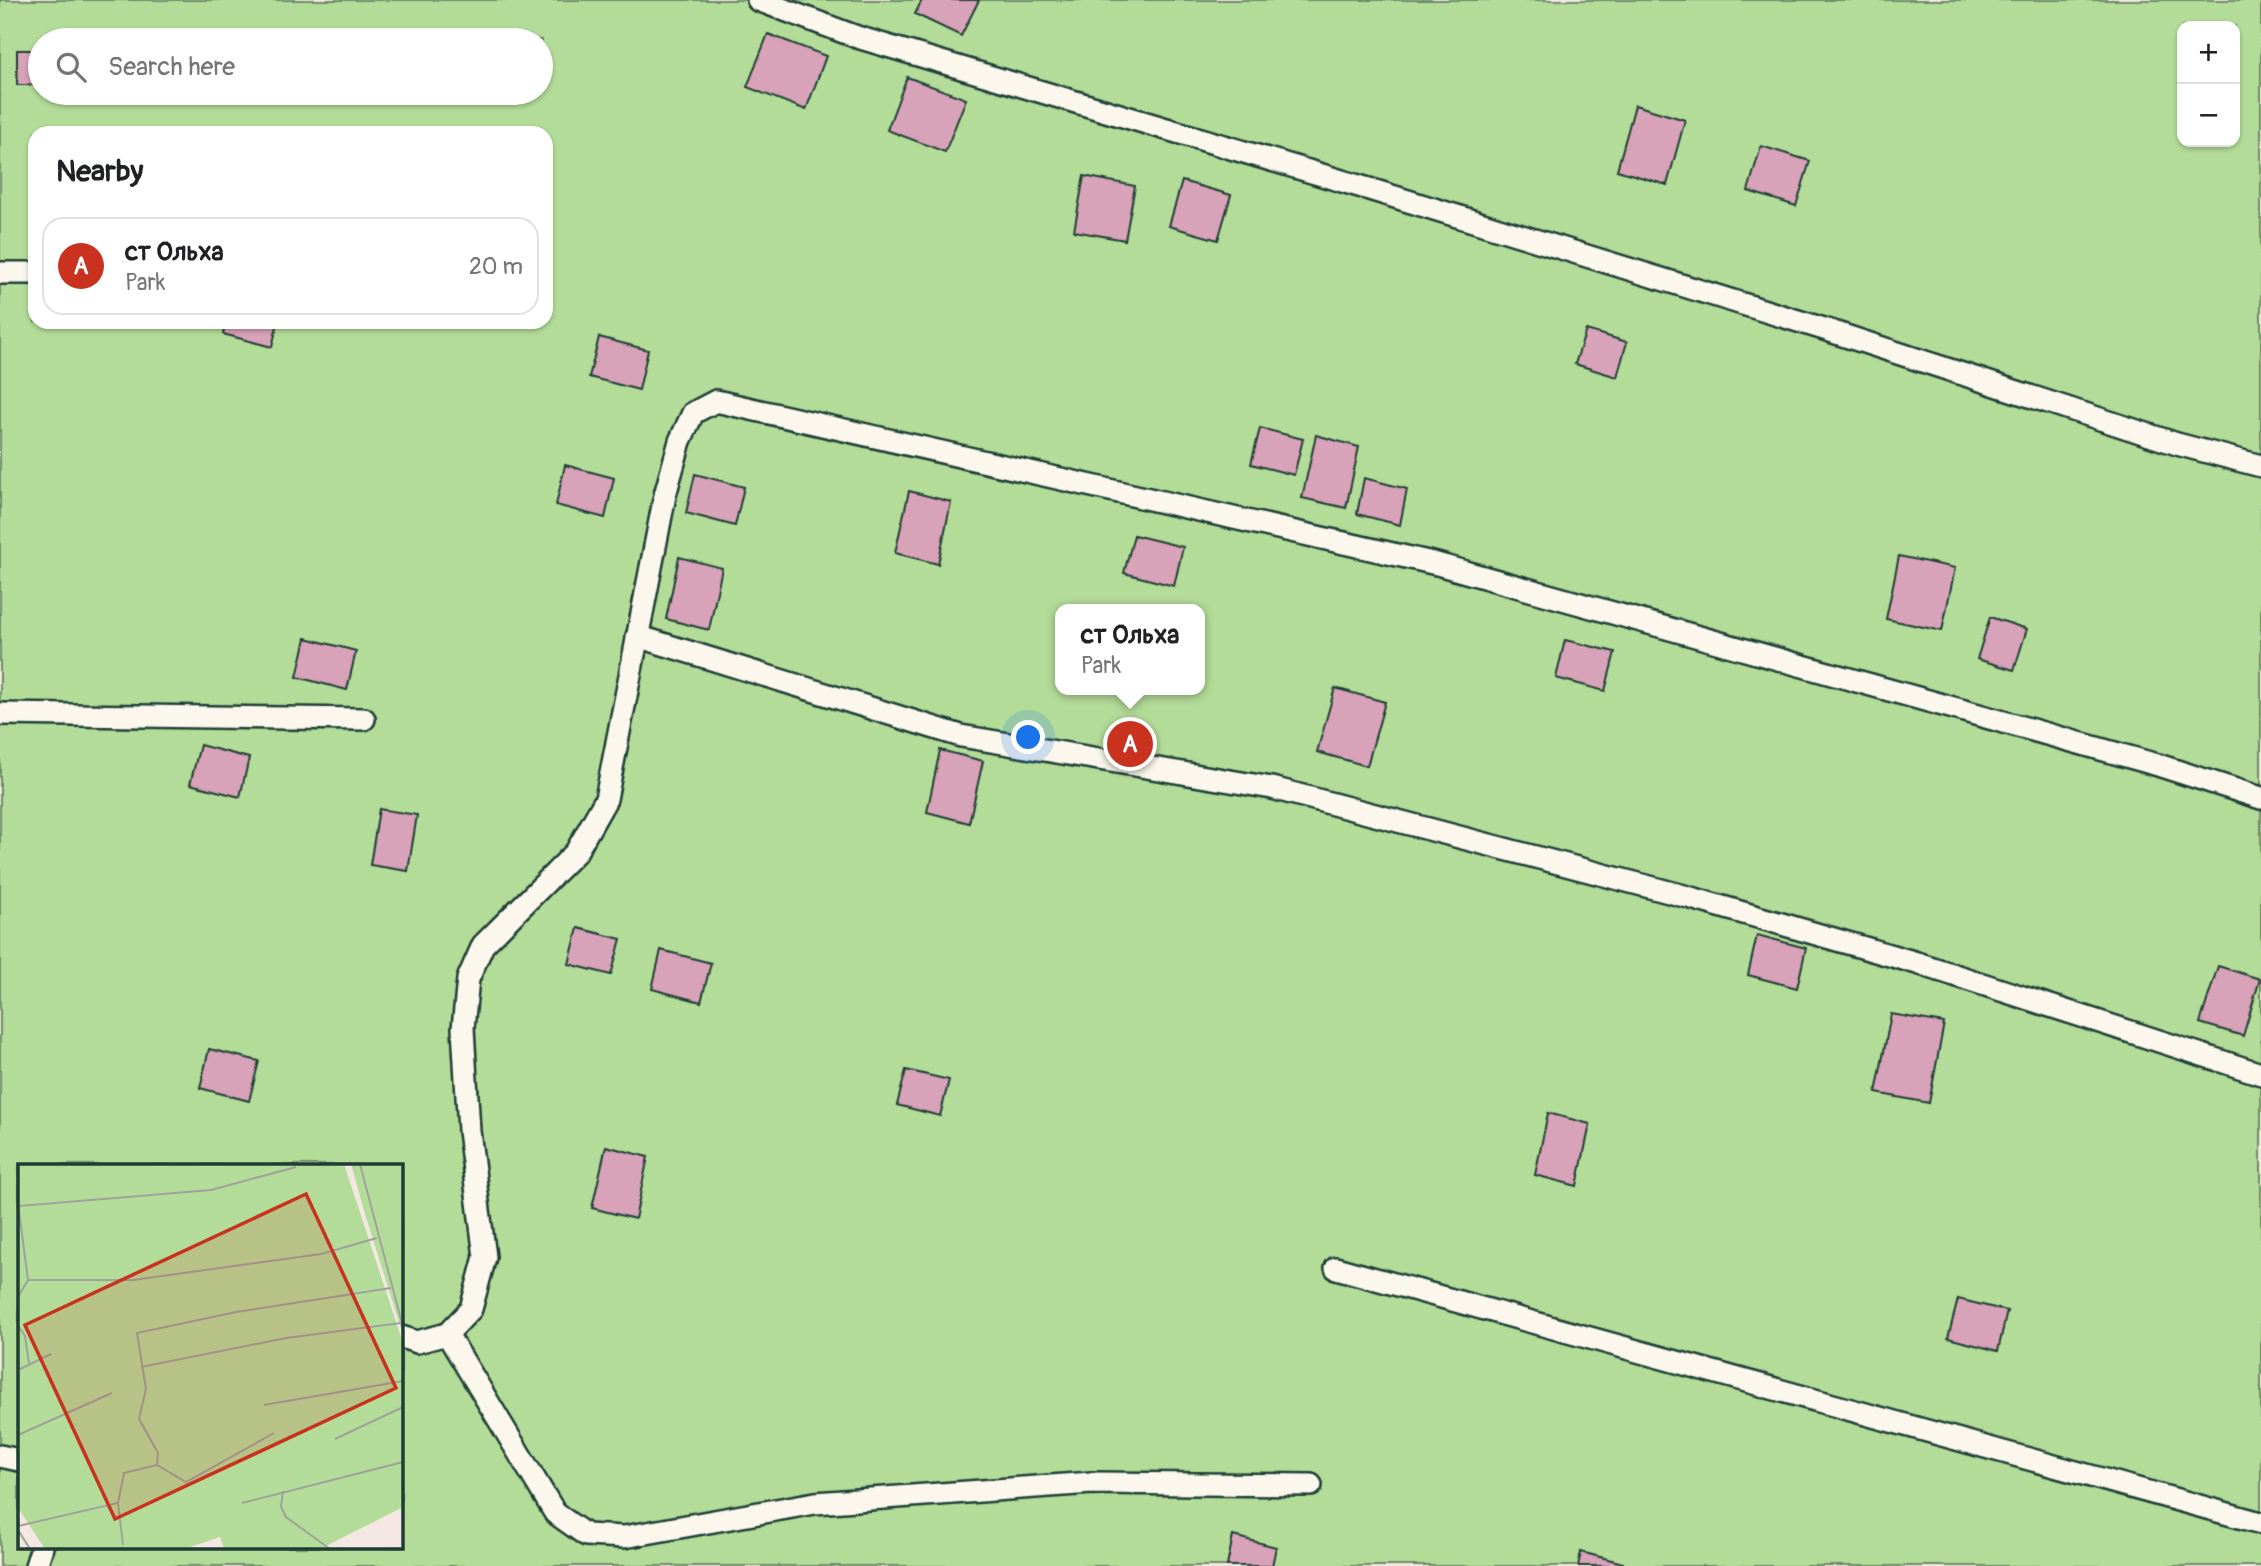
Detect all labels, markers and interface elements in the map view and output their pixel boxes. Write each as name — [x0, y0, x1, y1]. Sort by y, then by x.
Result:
map controls — [2177, 21, 2240, 147]
button: + — [2177, 21, 2240, 84]
search box — [28, 28, 553, 105]
icon: search — [52, 48, 90, 86]
text: Search here — [108, 51, 235, 83]
button: − — [2177, 84, 2240, 147]
text: Nearby — [56, 153, 143, 190]
text: ст Ольха — [125, 236, 224, 268]
text: A — [74, 252, 88, 281]
text: 20 m — [469, 252, 523, 281]
text: Park — [125, 268, 165, 297]
popup — [1055, 604, 1205, 695]
text: ст Ольха — [1081, 619, 1179, 651]
text: Park — [1081, 651, 1121, 680]
pin: A — [1107, 718, 1153, 770]
your location — [1011, 720, 1045, 754]
inset map — [18, 1164, 402, 1548]

